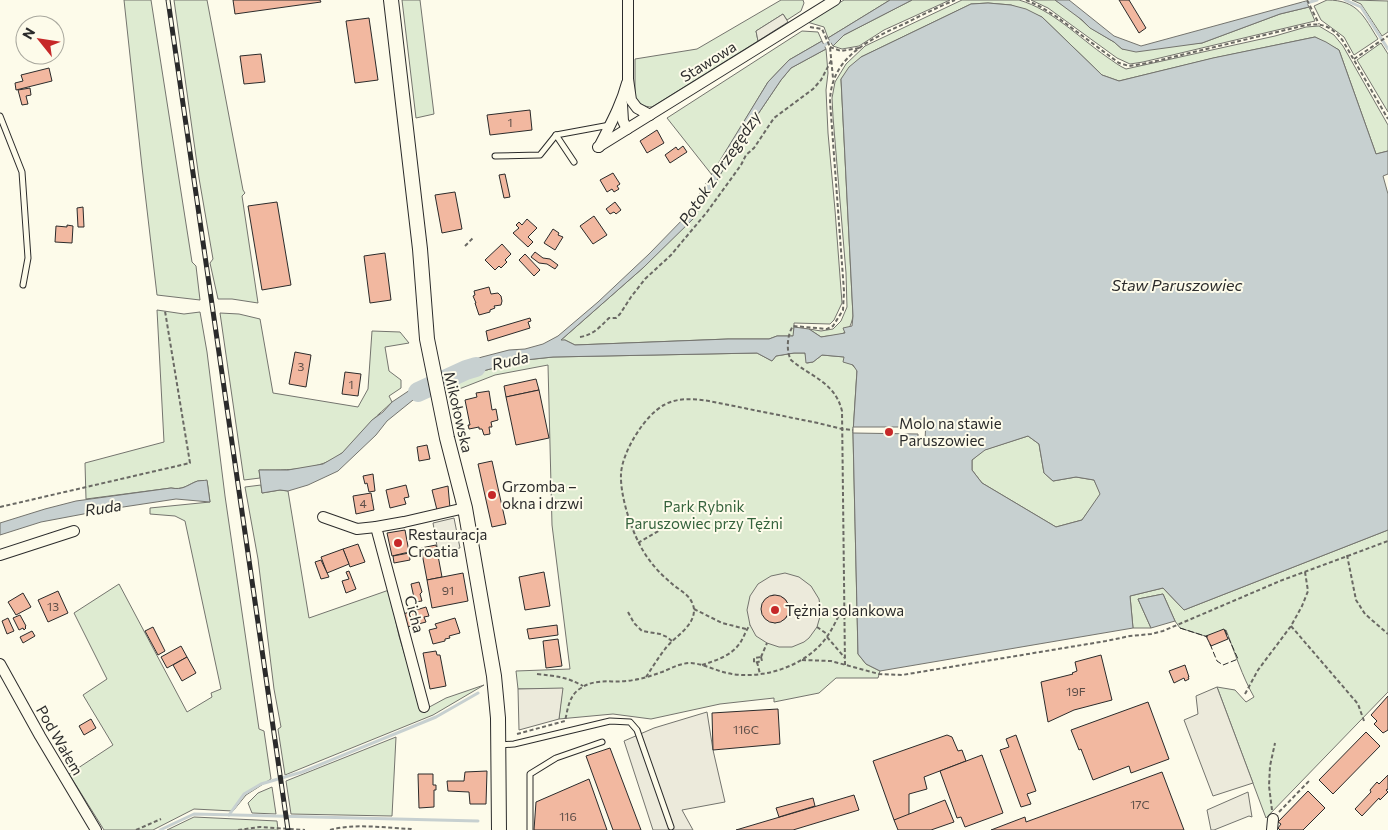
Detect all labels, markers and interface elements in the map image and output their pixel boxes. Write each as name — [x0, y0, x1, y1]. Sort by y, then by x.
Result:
north arrow — [15, 15, 65, 65]
text: N — [18, 24, 38, 42]
street label: Stawowa — [677, 37, 739, 85]
water label: Potok z Przegędzy — [674, 107, 764, 228]
house number: 1 — [507, 115, 513, 129]
water label: Staw Paruszowiec — [1112, 275, 1243, 294]
water label: Ruda — [490, 347, 530, 373]
house number: 3 — [298, 359, 305, 373]
street label: Mikołowska — [441, 370, 477, 454]
house number: 1 — [348, 377, 354, 391]
place label: Molo na stawie Paruszowiec — [899, 414, 1002, 449]
marker: Molo na stawie Paruszowiec — [883, 426, 895, 438]
place label: Grzomba – okna i drzwi — [502, 477, 583, 512]
marker: Grzomba – okna i drzwi — [486, 489, 498, 501]
water label: Ruda — [83, 495, 123, 519]
house number: 4 — [359, 496, 367, 510]
park label: Park Rybnik Paruszowiec przy Tężni — [625, 497, 783, 532]
place label: Restauracja Croatia — [408, 525, 487, 560]
marker: Restauracja Croatia — [392, 537, 404, 549]
house number: 91 — [442, 583, 454, 597]
street label: Cicha — [401, 593, 429, 635]
house number: 13 — [47, 599, 59, 613]
place label: Tężnia solankowa — [785, 601, 904, 619]
marker: Tężnia solankowa — [769, 604, 781, 616]
house number: 19F — [1066, 684, 1086, 698]
street label: Pod Wałem — [33, 702, 87, 778]
house number: 116C — [733, 722, 759, 736]
house number: 17C — [1130, 797, 1150, 811]
house number: 116 — [559, 809, 577, 823]

